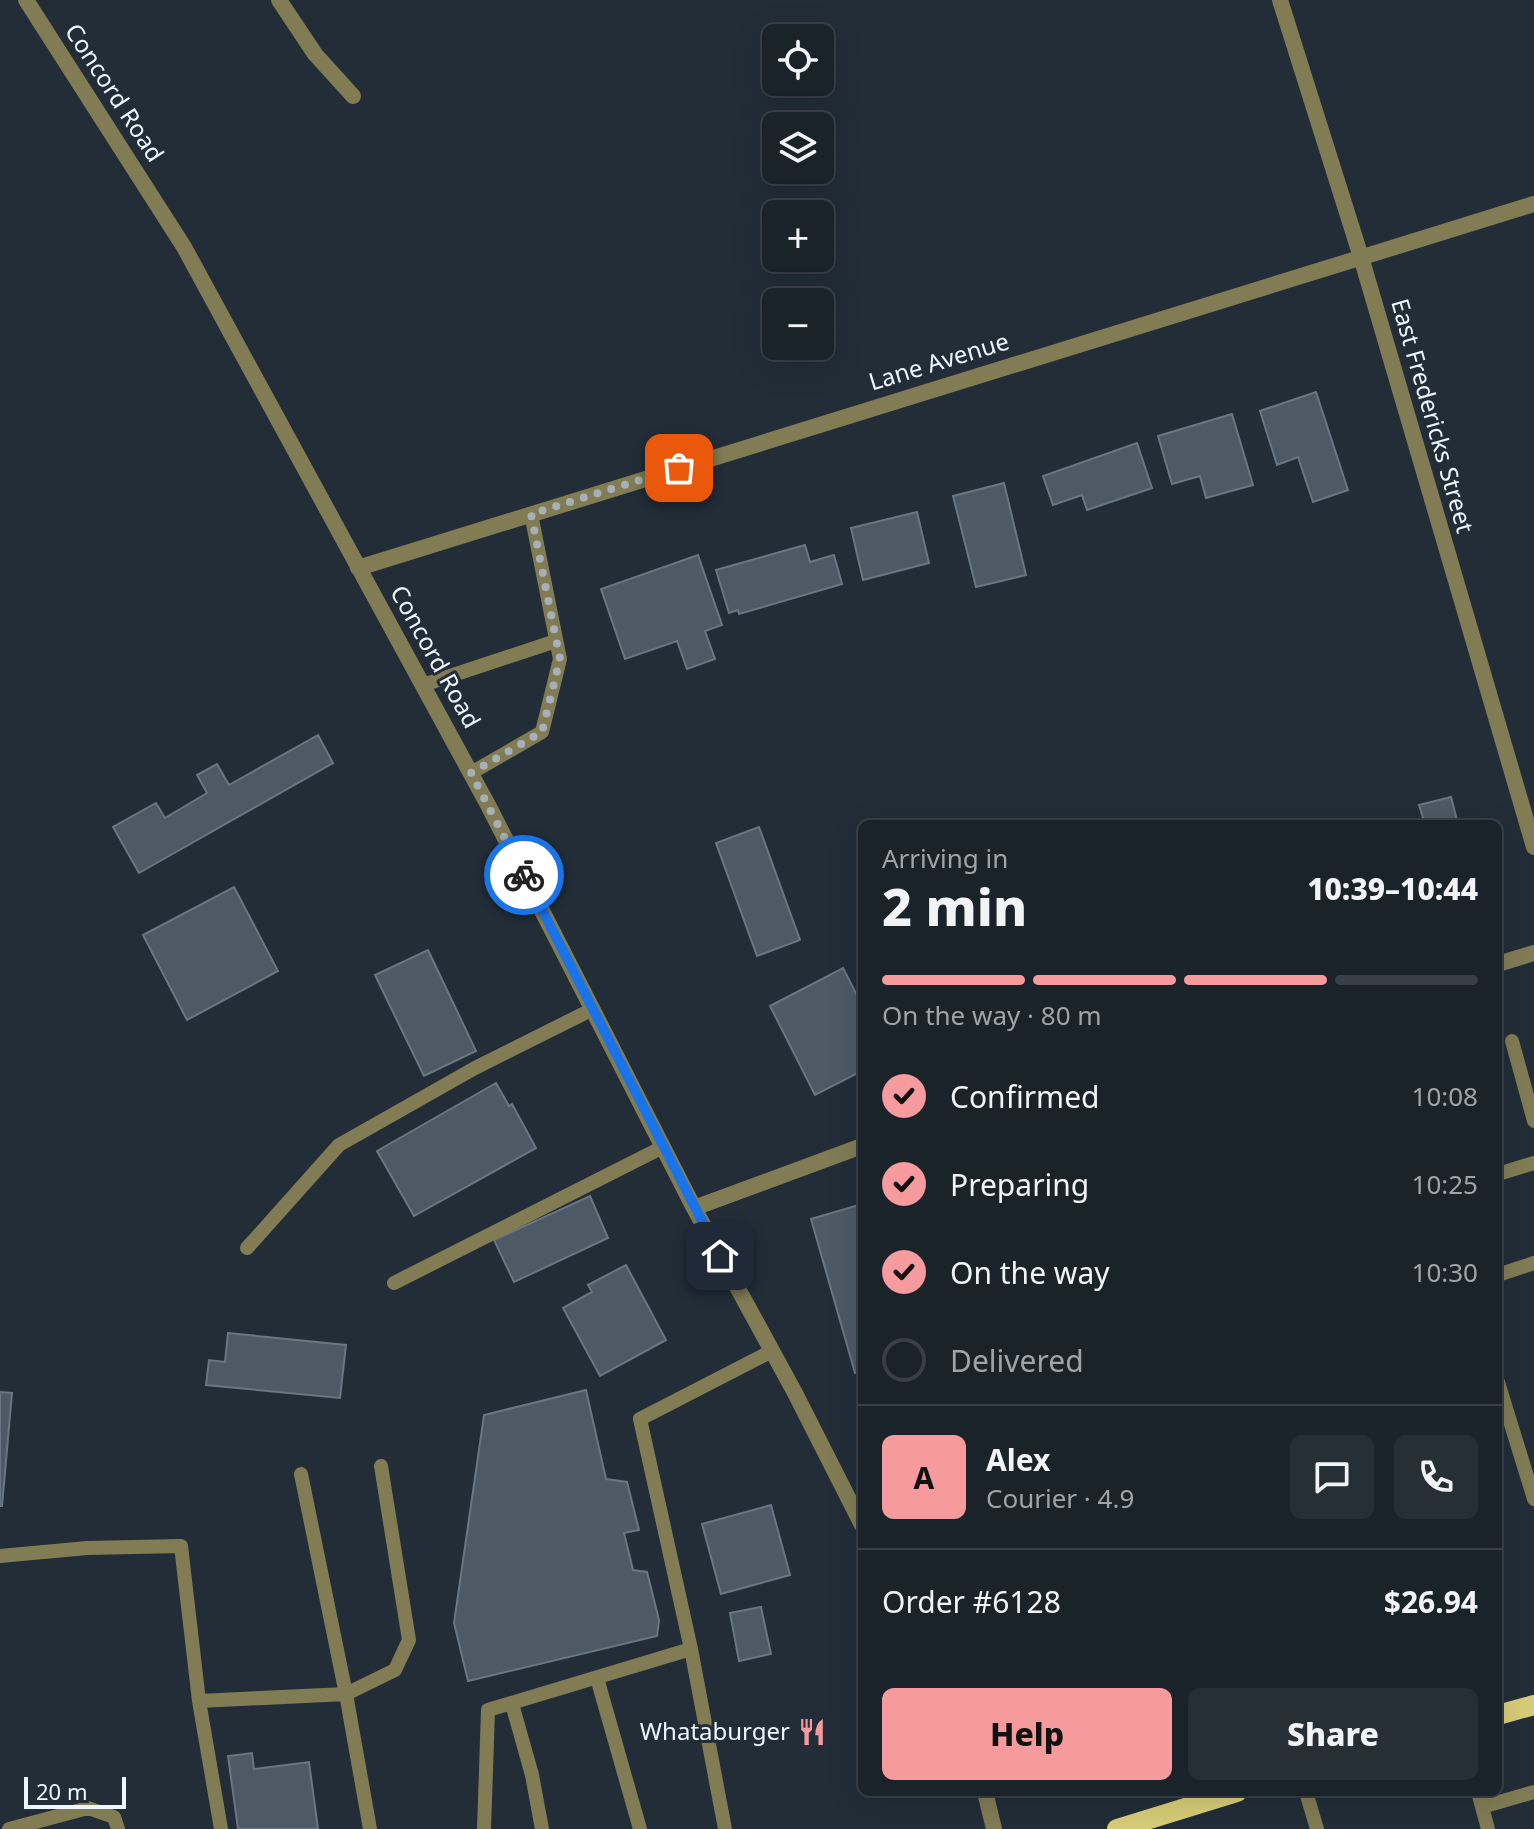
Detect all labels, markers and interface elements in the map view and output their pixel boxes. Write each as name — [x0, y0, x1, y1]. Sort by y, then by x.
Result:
street label: Concord Road — [58, 17, 172, 168]
map controls — [762, 24, 834, 360]
button: locate — [762, 24, 834, 96]
button: layers — [762, 112, 834, 184]
button: + — [762, 200, 834, 272]
button: − — [762, 288, 834, 360]
street label: East Fredericks Street — [1384, 295, 1483, 537]
street label: Lane Avenue — [864, 324, 1013, 398]
pin — [645, 434, 713, 502]
icon: bag — [657, 446, 701, 490]
street label: Concord Road — [383, 579, 489, 734]
courier — [484, 835, 564, 915]
text: Arriving in — [882, 840, 1008, 876]
icon: bike — [502, 853, 546, 897]
text: 10:39–10:44 — [1307, 868, 1478, 909]
text: 2 min — [882, 870, 1027, 941]
text: On the way · 80 m — [882, 997, 1102, 1033]
icon: check — [882, 1074, 926, 1118]
text: Confirmed — [950, 1076, 1100, 1117]
text: 10:08 — [1412, 1078, 1478, 1114]
icon: check — [882, 1162, 926, 1206]
text: Preparing — [950, 1164, 1089, 1205]
text: 10:25 — [1412, 1166, 1478, 1202]
pin — [686, 1222, 754, 1290]
icon: home — [698, 1234, 742, 1278]
icon: check — [882, 1250, 926, 1294]
text: On the way — [950, 1252, 1110, 1293]
text: 10:30 — [1412, 1254, 1478, 1290]
text: Delivered — [950, 1340, 1084, 1381]
button: chat — [1290, 1435, 1374, 1519]
button: phone — [1394, 1435, 1478, 1519]
text: Alex — [986, 1439, 1050, 1480]
text: A — [914, 1457, 934, 1498]
text: Courier · 4.9 — [986, 1480, 1134, 1516]
text: Order #6128 — [882, 1581, 1061, 1622]
text: $26.94 — [1384, 1581, 1478, 1622]
button: Help — [882, 1688, 1172, 1780]
button: Share — [1188, 1688, 1478, 1780]
place label: Whataburger — [640, 1714, 790, 1747]
restaurant icon: Whataburger — [797, 1717, 827, 1747]
scale bar — [24, 1773, 126, 1809]
text: 20 m — [36, 1776, 87, 1806]

